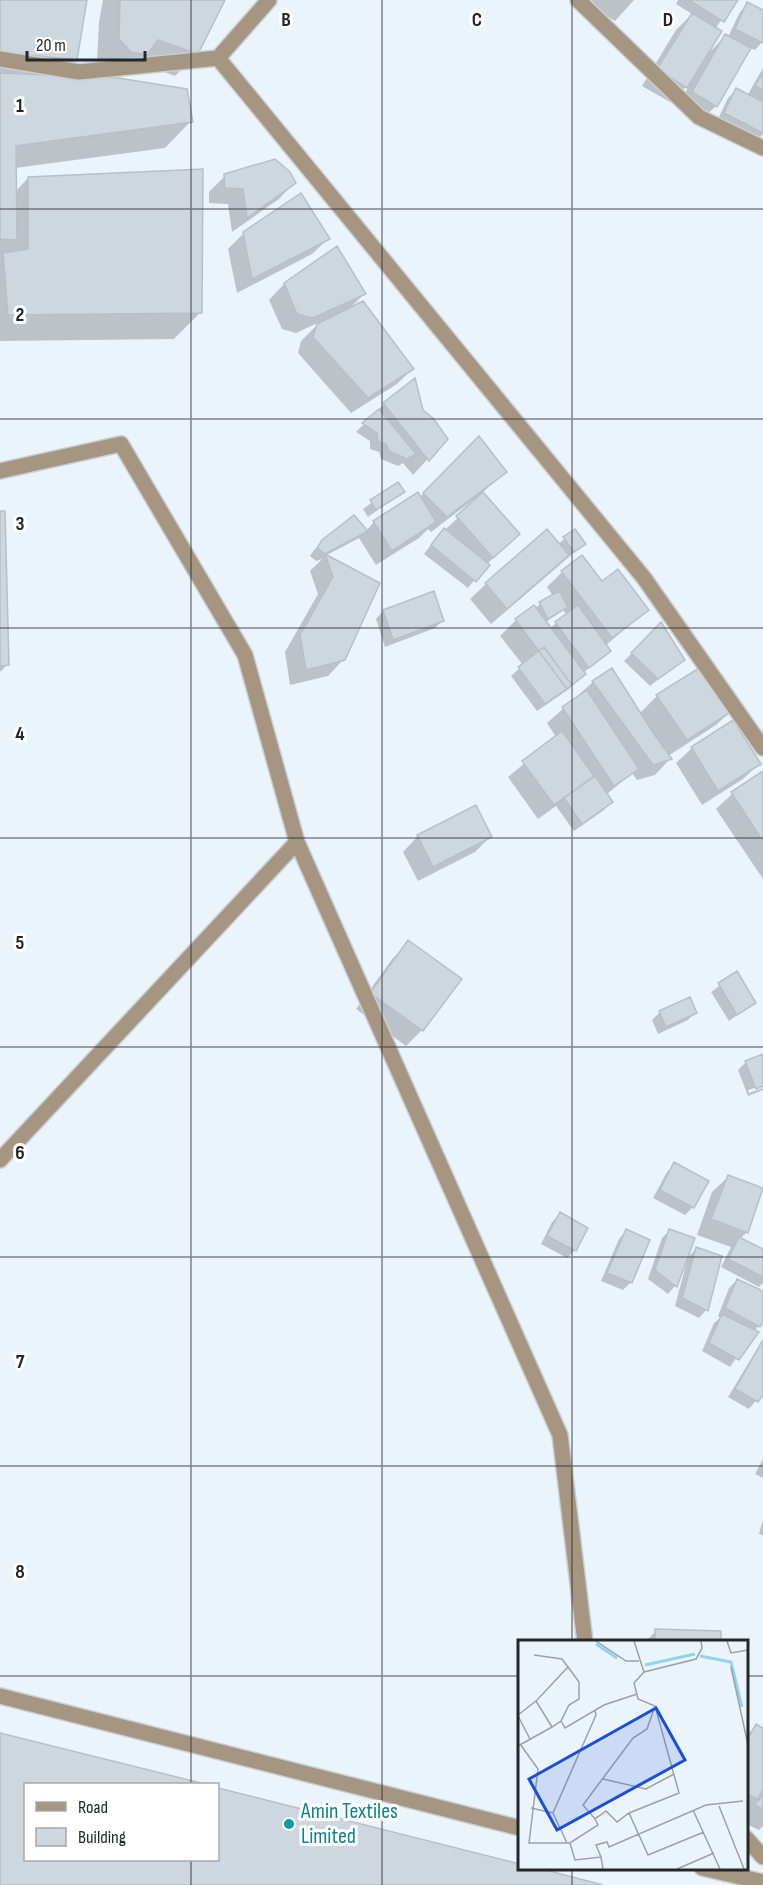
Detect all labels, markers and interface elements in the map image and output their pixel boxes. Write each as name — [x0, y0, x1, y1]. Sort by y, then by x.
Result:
text: B — [281, 8, 291, 32]
text: C — [472, 8, 482, 32]
text: D — [663, 8, 673, 32]
scale bar — [27, 24, 146, 62]
text: 20 m — [36, 35, 66, 56]
text: 1 — [16, 94, 24, 118]
text: 2 — [16, 303, 24, 327]
text: 3 — [16, 512, 25, 536]
text: 4 — [15, 722, 25, 746]
text: 5 — [16, 931, 25, 955]
text: 6 — [15, 1141, 25, 1165]
text: 7 — [16, 1350, 25, 1374]
text: 8 — [15, 1560, 25, 1584]
inset map — [518, 1640, 748, 1870]
legend — [24, 1783, 219, 1861]
text: Road — [78, 1797, 108, 1818]
place label: Amin Textiles Limited — [300, 1798, 398, 1850]
marker: Amin Textiles Limited — [282, 1817, 296, 1831]
text: Building — [78, 1827, 126, 1848]

